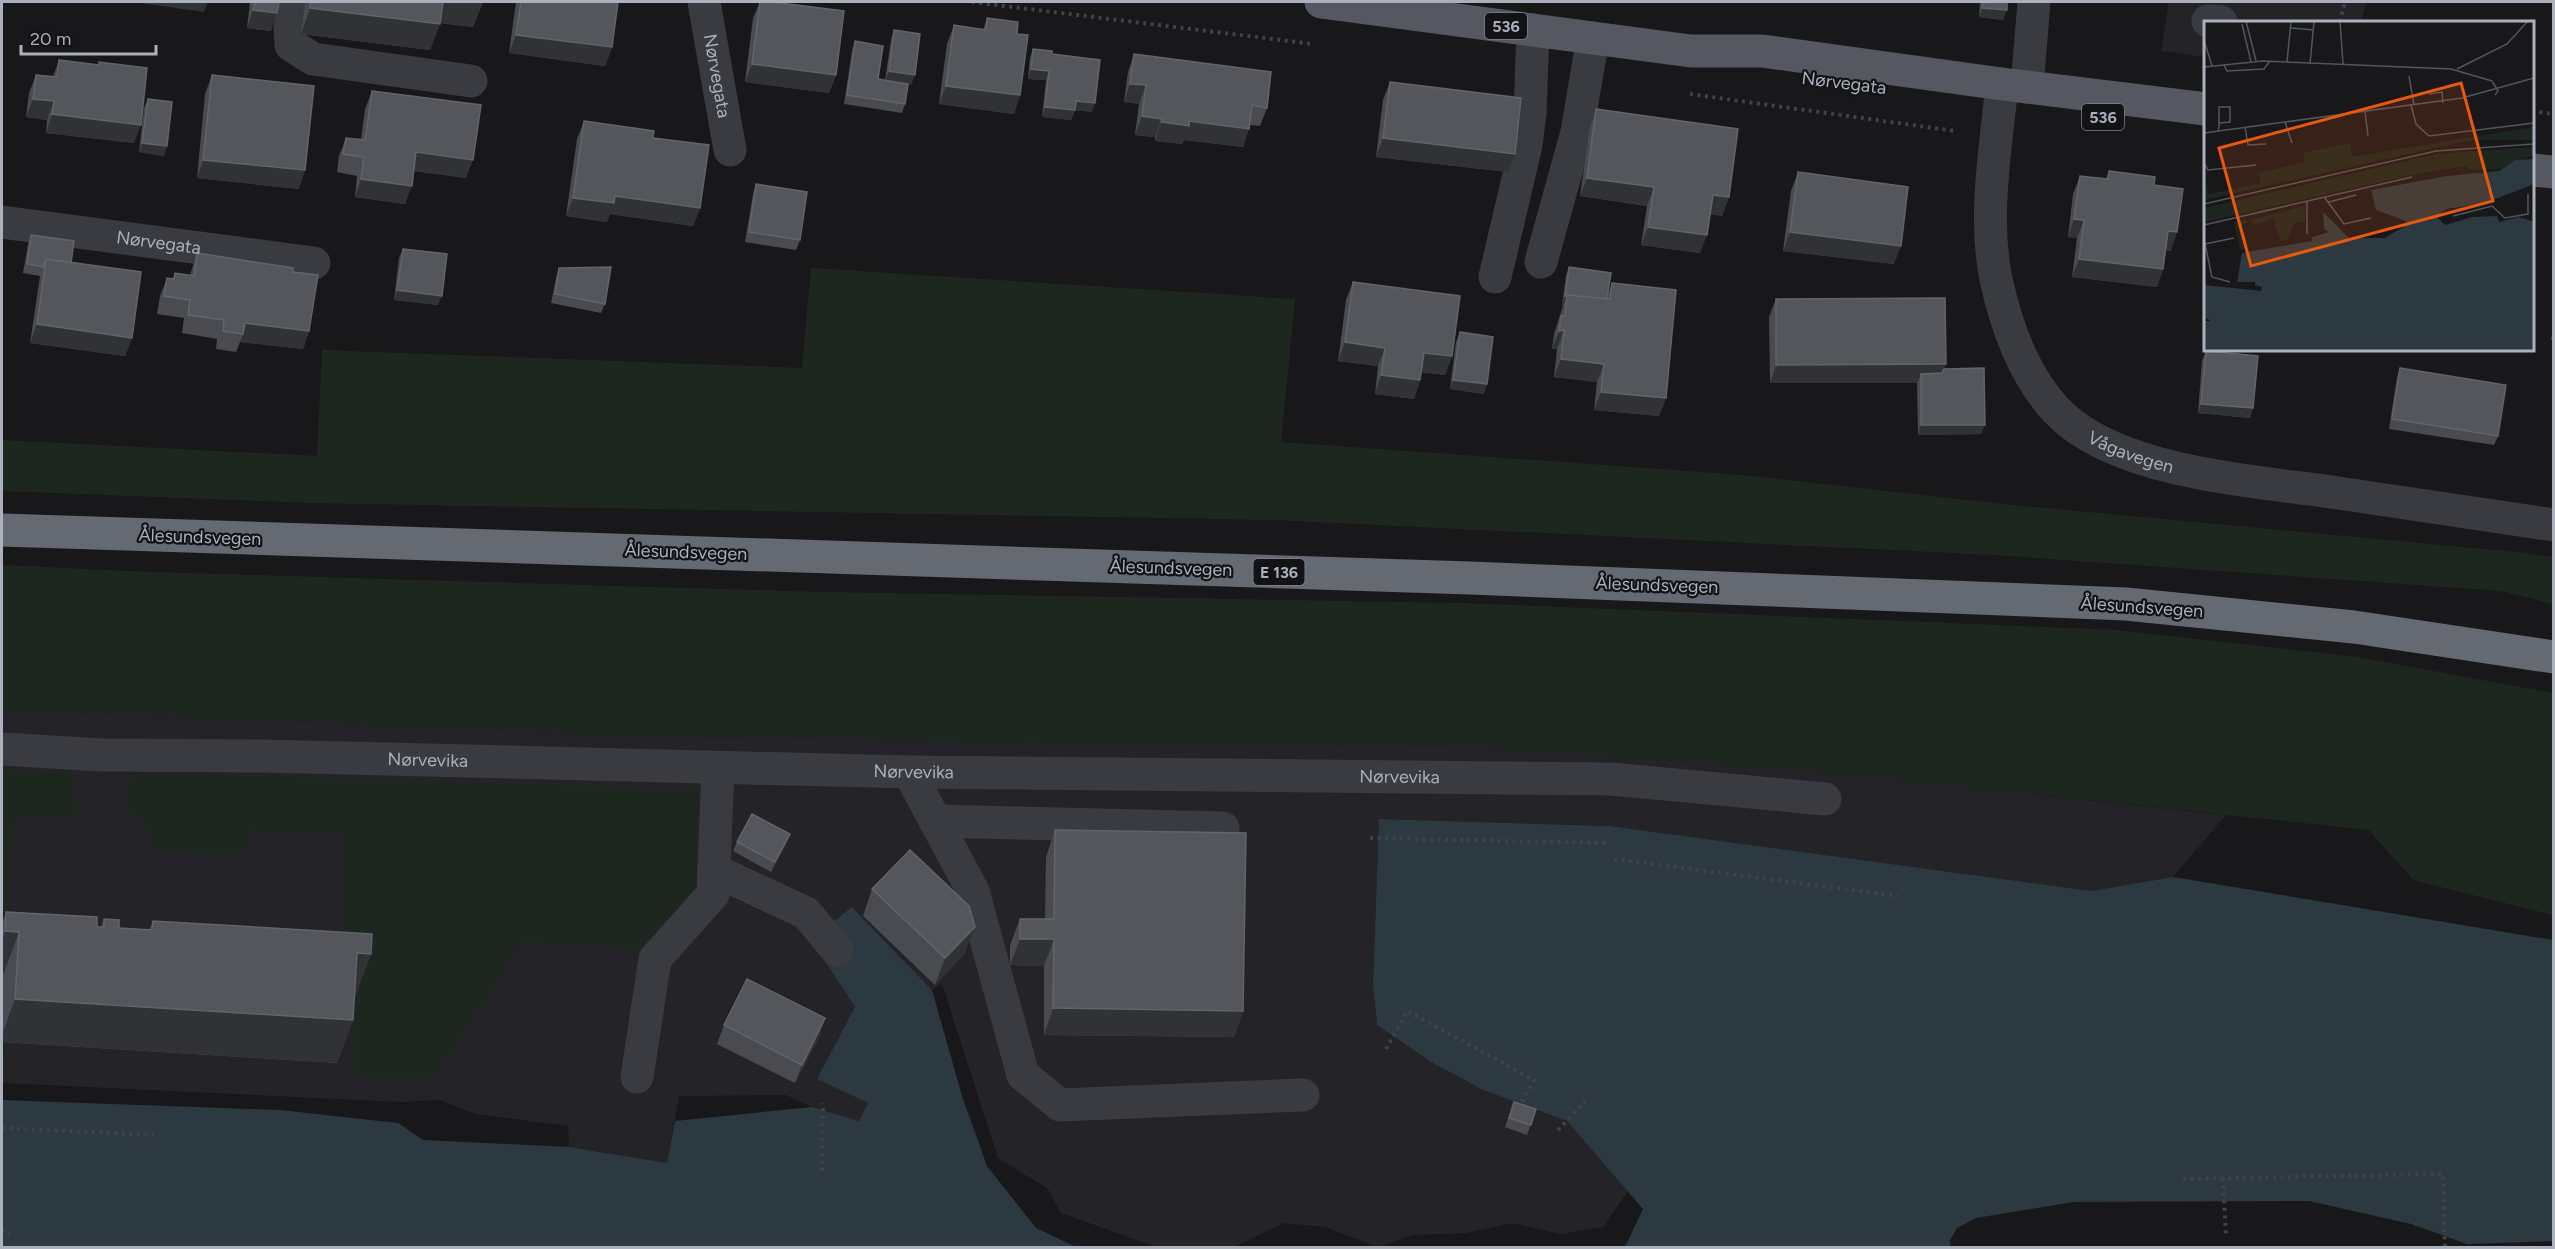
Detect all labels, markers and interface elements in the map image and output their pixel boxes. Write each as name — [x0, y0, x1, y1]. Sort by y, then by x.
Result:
road number: 536 — [1485, 13, 1527, 39]
scale bar — [21, 18, 156, 56]
inset map — [2204, 21, 2534, 351]
text: 20 m — [30, 28, 71, 50]
street label: Nørvegata — [699, 32, 735, 120]
street label: Nørvegata — [1800, 67, 1888, 99]
road number: 536 — [2082, 104, 2124, 130]
street label: Nørvegata — [115, 226, 202, 259]
street label: Vågavegen — [2084, 426, 2176, 478]
street label: Ålesundsvegen — [138, 524, 262, 550]
street label: Ålesundsvegen — [624, 539, 748, 565]
street label: Ålesundsvegen — [1109, 555, 1233, 581]
road number: E 136 — [1254, 559, 1304, 585]
street label: Ålesundsvegen — [1595, 572, 1719, 598]
street label: Ålesundsvegen — [2080, 592, 2204, 622]
street label: Nørvevika — [387, 748, 468, 772]
street label: Nørvevika — [873, 760, 954, 783]
street label: Nørvevika — [1359, 765, 1440, 788]

